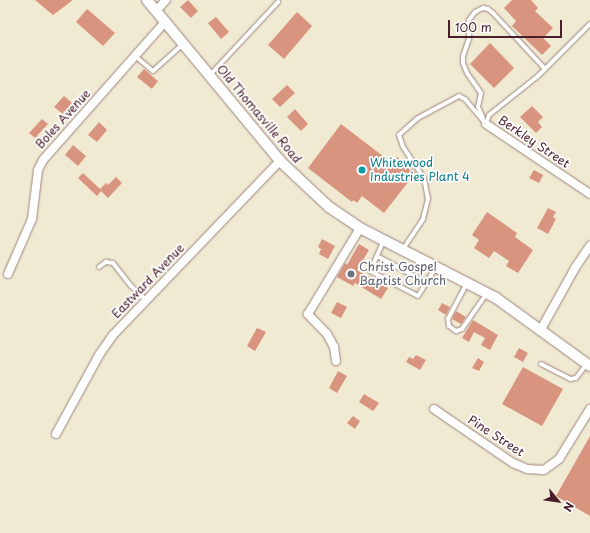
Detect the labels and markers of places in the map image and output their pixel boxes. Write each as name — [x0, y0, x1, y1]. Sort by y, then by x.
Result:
place label: Whitewood Industries Plant 4 — [370, 156, 471, 184]
marker: Whitewood Industries Plant 4 — [357, 165, 367, 175]
place label: Christ Gospel Baptist Church — [359, 260, 446, 288]
marker: Christ Gospel Baptist Church — [346, 269, 356, 279]

